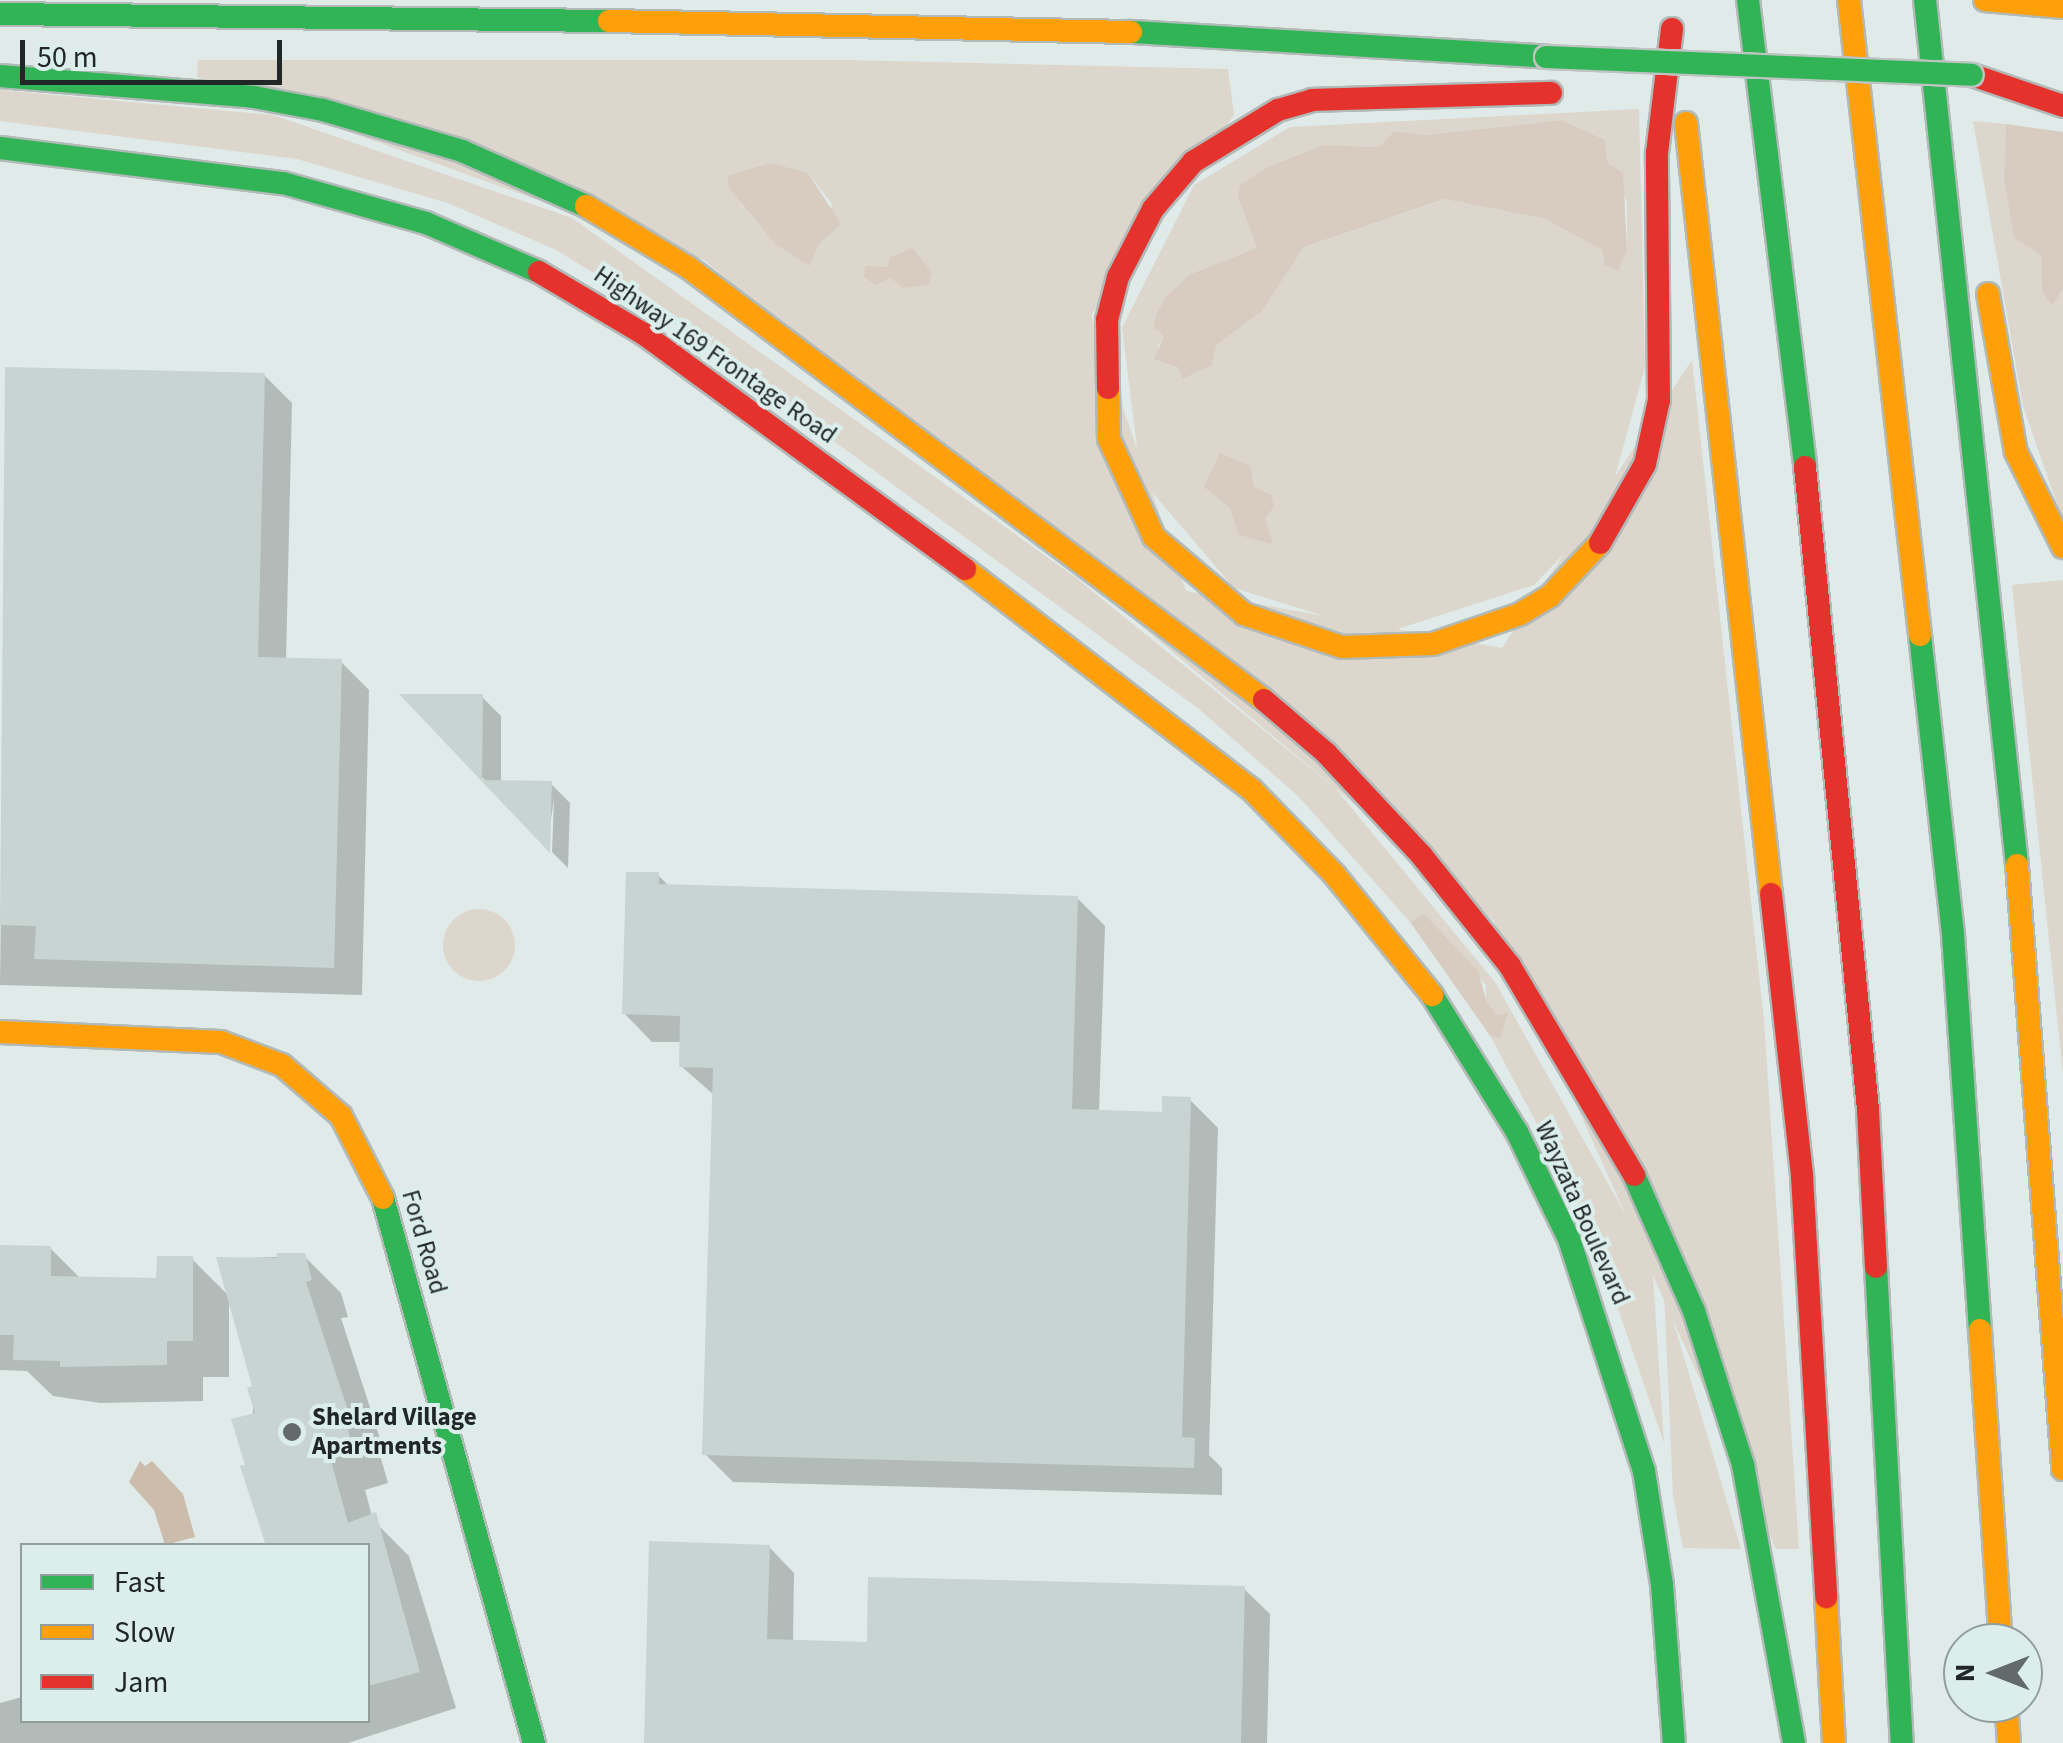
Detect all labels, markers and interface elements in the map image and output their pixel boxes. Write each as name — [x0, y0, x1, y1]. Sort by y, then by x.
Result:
scale bar — [25, 20, 288, 82]
text: 50 m — [37, 36, 98, 79]
street label: Highway 169 Frontage Road — [588, 260, 842, 450]
street label: Wayzata Boulevard — [1528, 1117, 1636, 1309]
street label: Ford Road — [395, 1187, 453, 1297]
place label: Shelard Village Apartments — [312, 1403, 477, 1462]
marker: Shelard Village Apartments — [281, 1421, 303, 1443]
legend — [20, 1543, 370, 1723]
text: Fast — [114, 1561, 165, 1604]
text: Slow — [114, 1611, 175, 1654]
north arrow — [1943, 1623, 2043, 1723]
text: Jam — [114, 1661, 168, 1704]
text: N — [1945, 1664, 1985, 1682]

